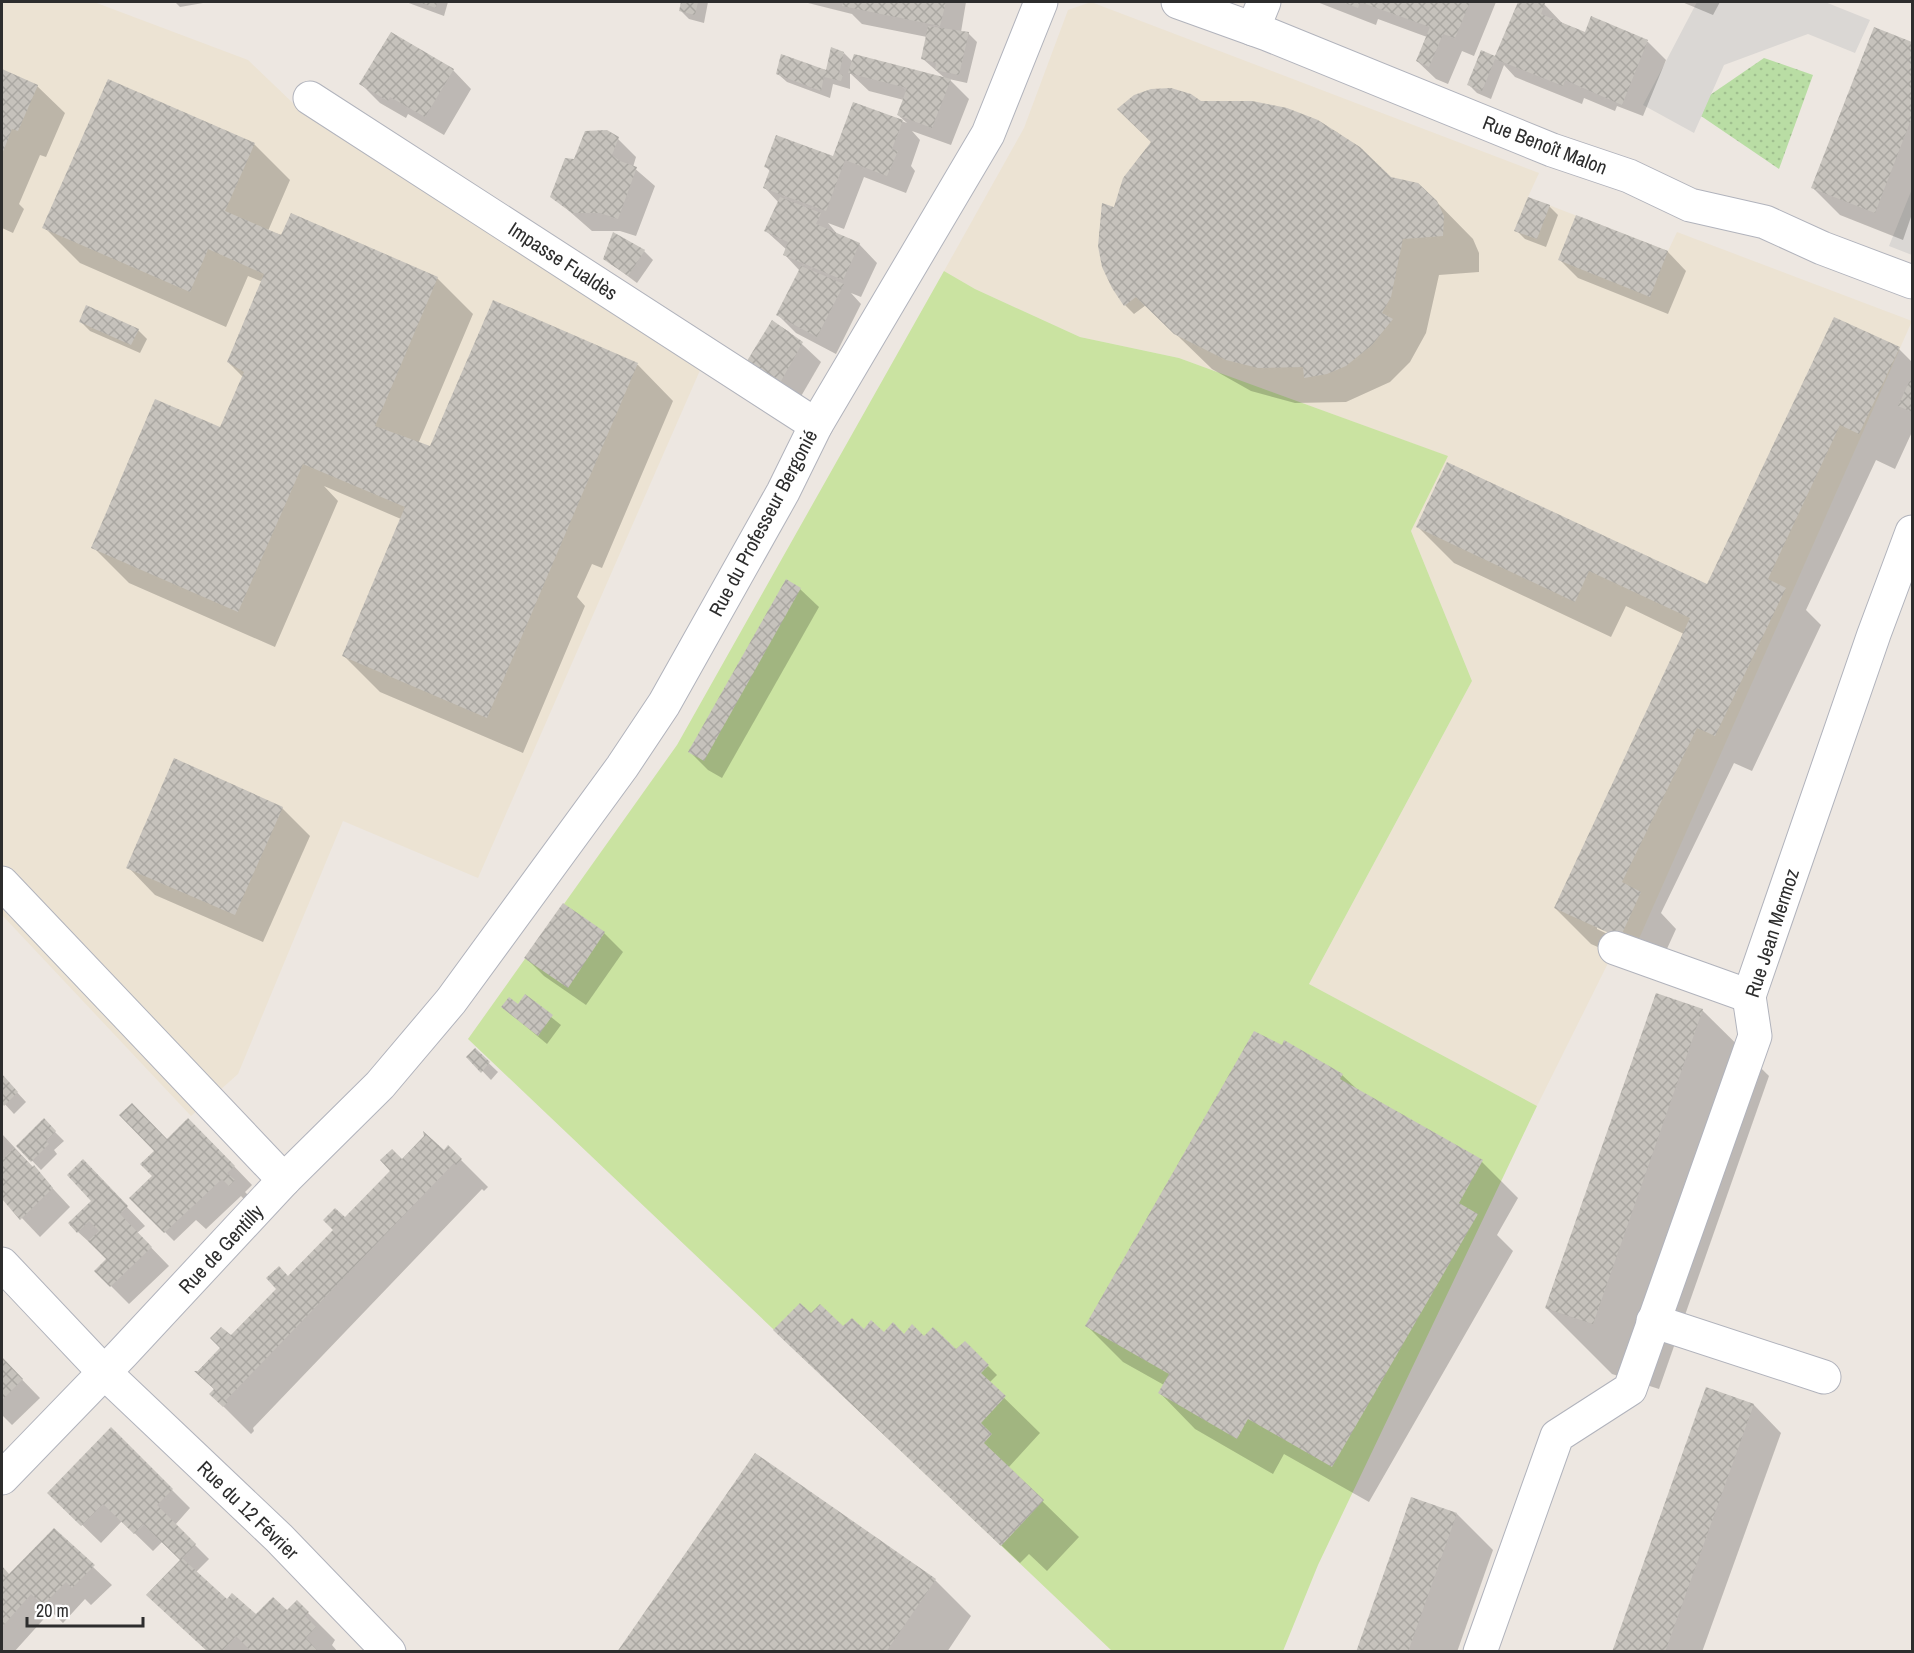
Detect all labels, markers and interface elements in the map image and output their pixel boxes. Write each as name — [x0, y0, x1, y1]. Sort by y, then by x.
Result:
street label: Rue Benoît Malon — [1479, 108, 1611, 181]
street label: Impasse Fualdès — [504, 215, 623, 306]
street label: Rue du Professeur Bergonié — [702, 425, 823, 621]
street label: Rue Jean Mermoz — [1738, 865, 1805, 1001]
street label: Rue de Gentilly — [172, 1198, 270, 1299]
street label: Rue du 12 Février — [192, 1454, 305, 1565]
scale bar — [27, 1590, 142, 1628]
text: 20 m — [36, 1598, 69, 1623]

